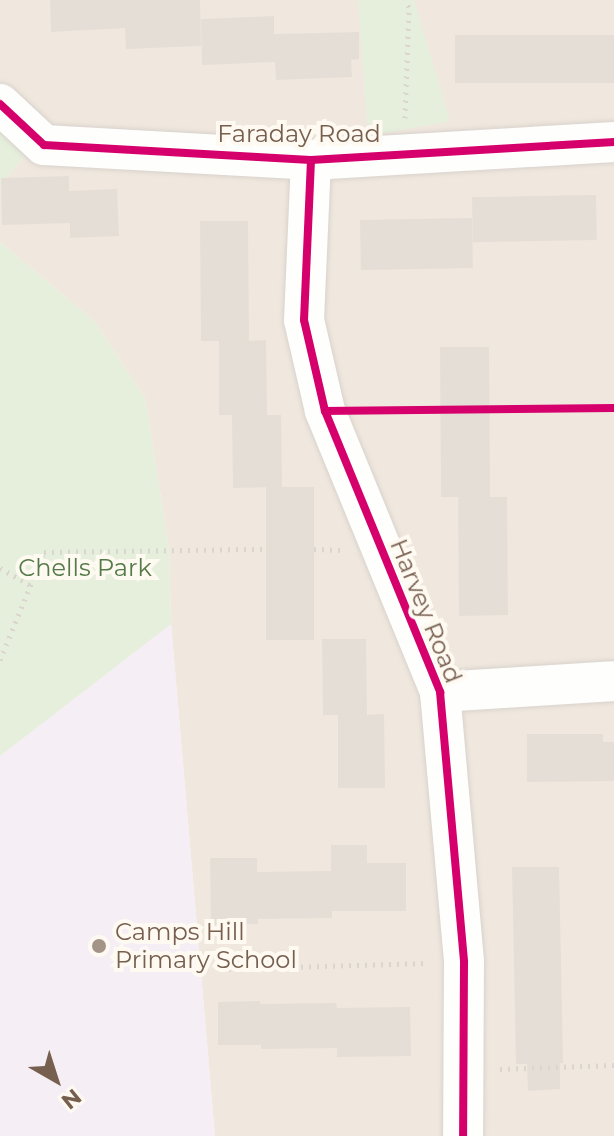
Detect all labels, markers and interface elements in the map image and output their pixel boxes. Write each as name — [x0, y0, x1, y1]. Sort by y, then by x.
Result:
street label: Faraday Road — [217, 120, 381, 148]
street label: Harvey Road — [384, 535, 468, 687]
park label: Chells Park — [18, 554, 152, 582]
place label: Camps Hill Primary School — [115, 918, 297, 974]
marker: Camps Hill Primary School — [90, 937, 108, 955]
north arrow — [16, 1040, 96, 1120]
text: N — [56, 1083, 87, 1115]

